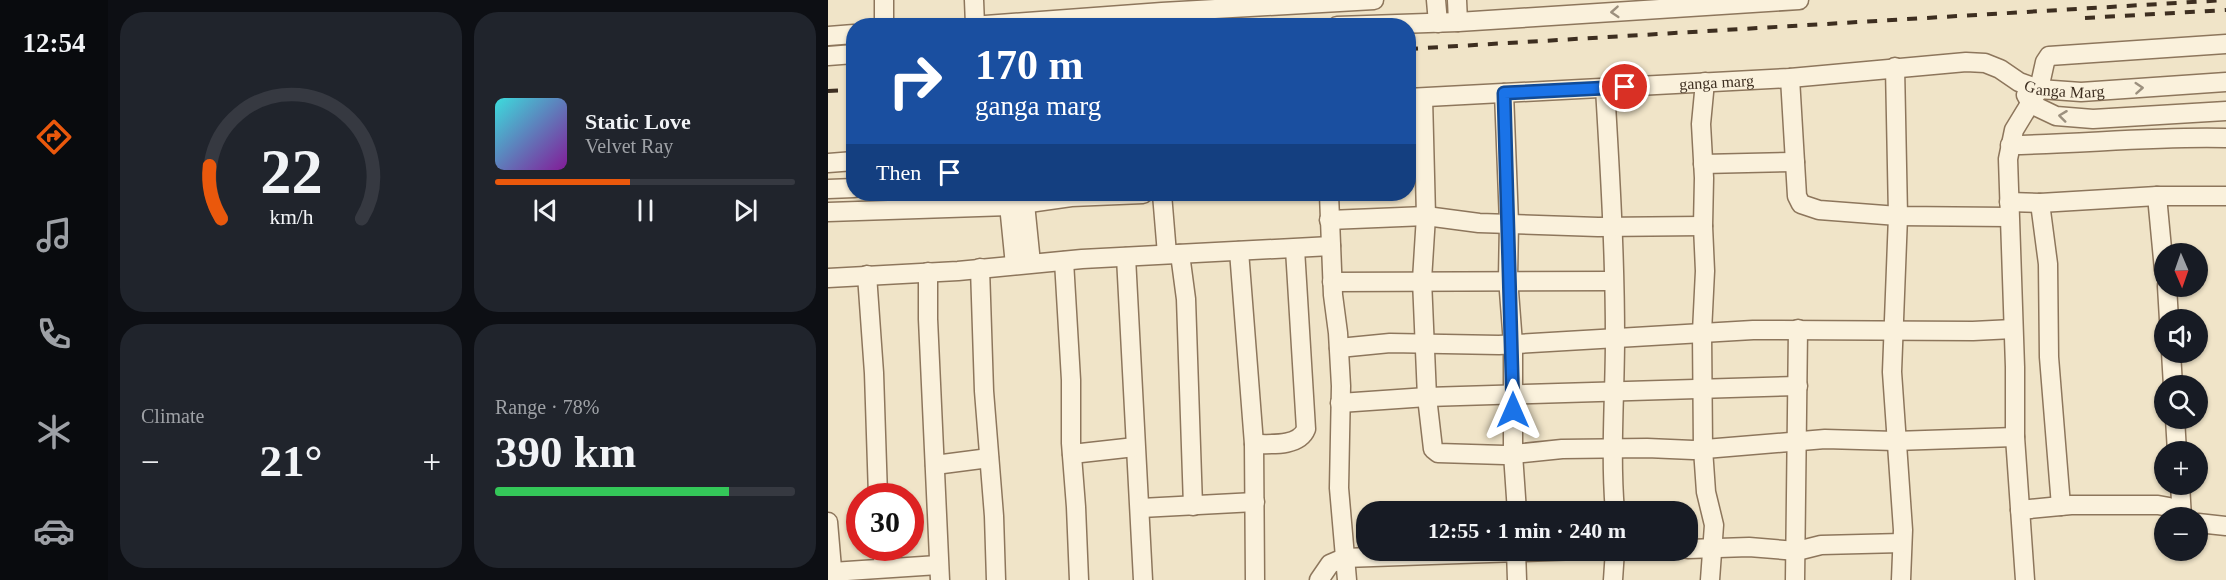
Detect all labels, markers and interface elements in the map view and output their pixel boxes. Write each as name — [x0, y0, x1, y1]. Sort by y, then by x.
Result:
one-way arrow — [1611, 5, 1620, 18]
text: 12:54 — [23, 28, 86, 58]
icon: right — [876, 42, 954, 120]
text: 170 m — [975, 42, 1084, 88]
pin — [1599, 61, 1650, 112]
icon: arrive — [1608, 70, 1641, 103]
street label: ganga marg — [1679, 72, 1754, 94]
street label: Ganga Marg — [2022, 77, 2105, 101]
one-way arrow — [2135, 82, 2144, 95]
text: ganga marg — [975, 91, 1101, 121]
text: Static Love — [585, 109, 691, 134]
one-way arrow — [2058, 110, 2068, 123]
icon: directions — [33, 116, 75, 158]
text: Velvet Ray — [585, 135, 673, 157]
text: 22 — [260, 137, 322, 206]
icon: arrive — [933, 156, 966, 189]
text: Then — [876, 160, 921, 185]
icon: previous — [529, 194, 562, 227]
icon: pause — [629, 194, 662, 227]
icon: next — [729, 194, 762, 227]
text: km/h — [269, 206, 313, 230]
icon: music — [33, 214, 75, 256]
north arrow — [2154, 243, 2208, 297]
map controls — [2154, 243, 2208, 561]
button: sound — [2154, 309, 2208, 363]
icon: phone — [33, 313, 75, 355]
button: search — [2154, 375, 2208, 429]
position arrow — [1481, 378, 1545, 442]
text: Range · 78% — [495, 396, 599, 418]
text: Climate — [141, 405, 204, 427]
icon: climate — [33, 411, 75, 453]
text: 390 km — [495, 427, 636, 477]
text: 21° — [260, 436, 323, 486]
button: + — [2154, 441, 2208, 495]
text: − — [141, 444, 160, 480]
text: + — [422, 444, 441, 480]
speed limit sign: 30 — [846, 483, 924, 561]
button: − — [2154, 507, 2208, 561]
icon: car — [33, 510, 75, 552]
text: 12:55 · 1 min · 240 m — [1428, 518, 1626, 543]

